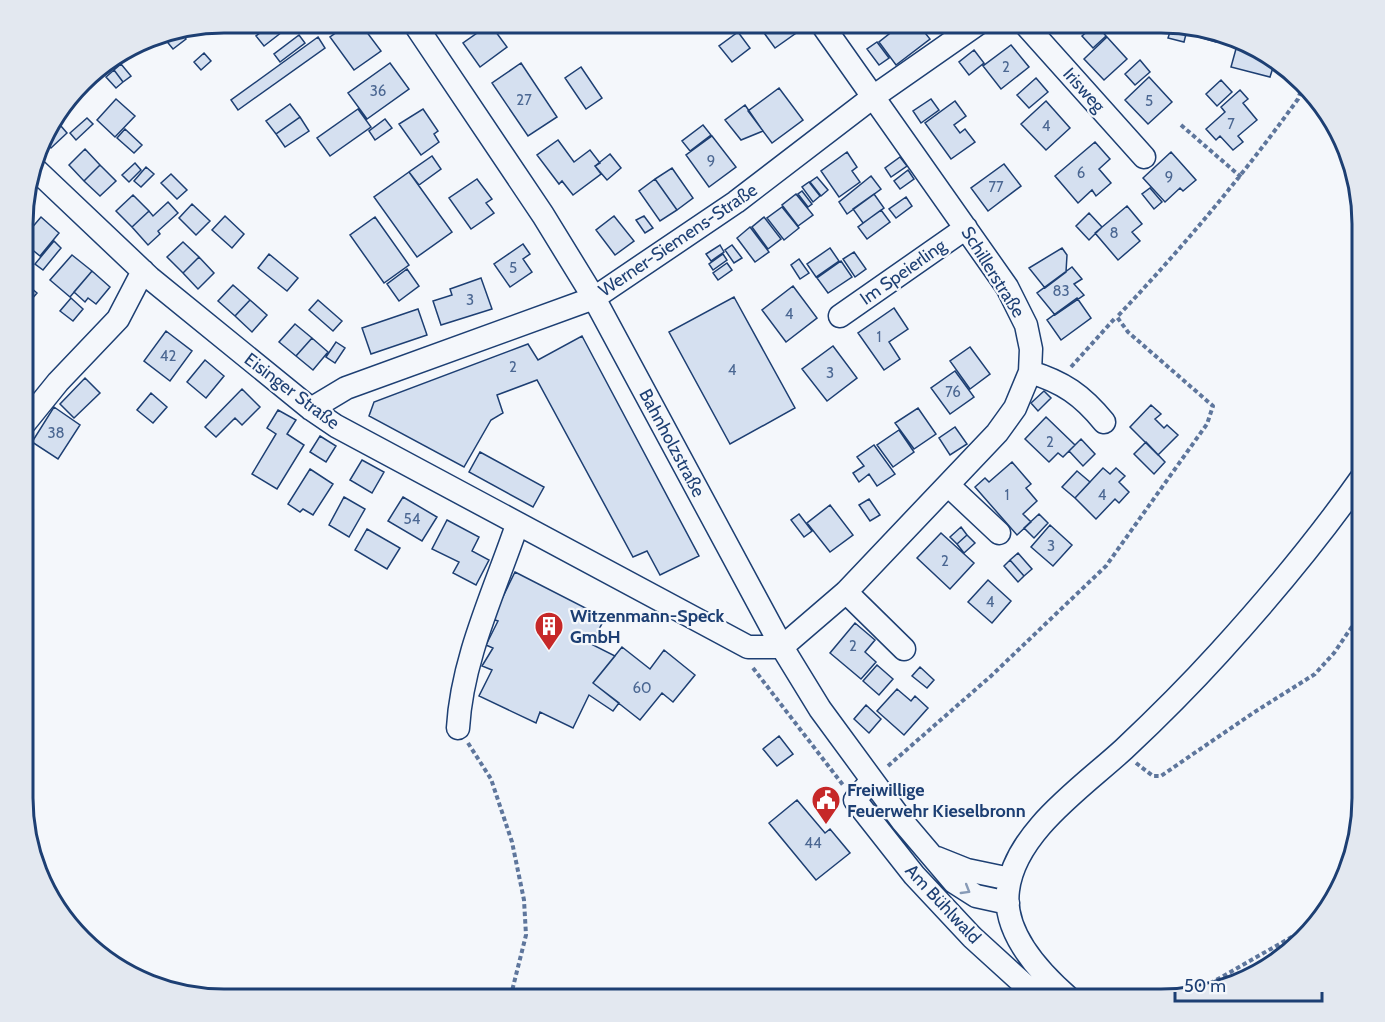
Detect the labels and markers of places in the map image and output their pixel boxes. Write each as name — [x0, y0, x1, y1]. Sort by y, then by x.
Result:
place label: Witzenmann-Speck GmbH — [570, 605, 724, 648]
building icon: Witzenmann-Speck GmbH — [533, 610, 565, 652]
place label: Freiwillige Feuerwehr Kieselbronn — [847, 779, 1026, 822]
public building icon: Freiwillige Feuerwehr Kieselbronn — [810, 784, 842, 826]

